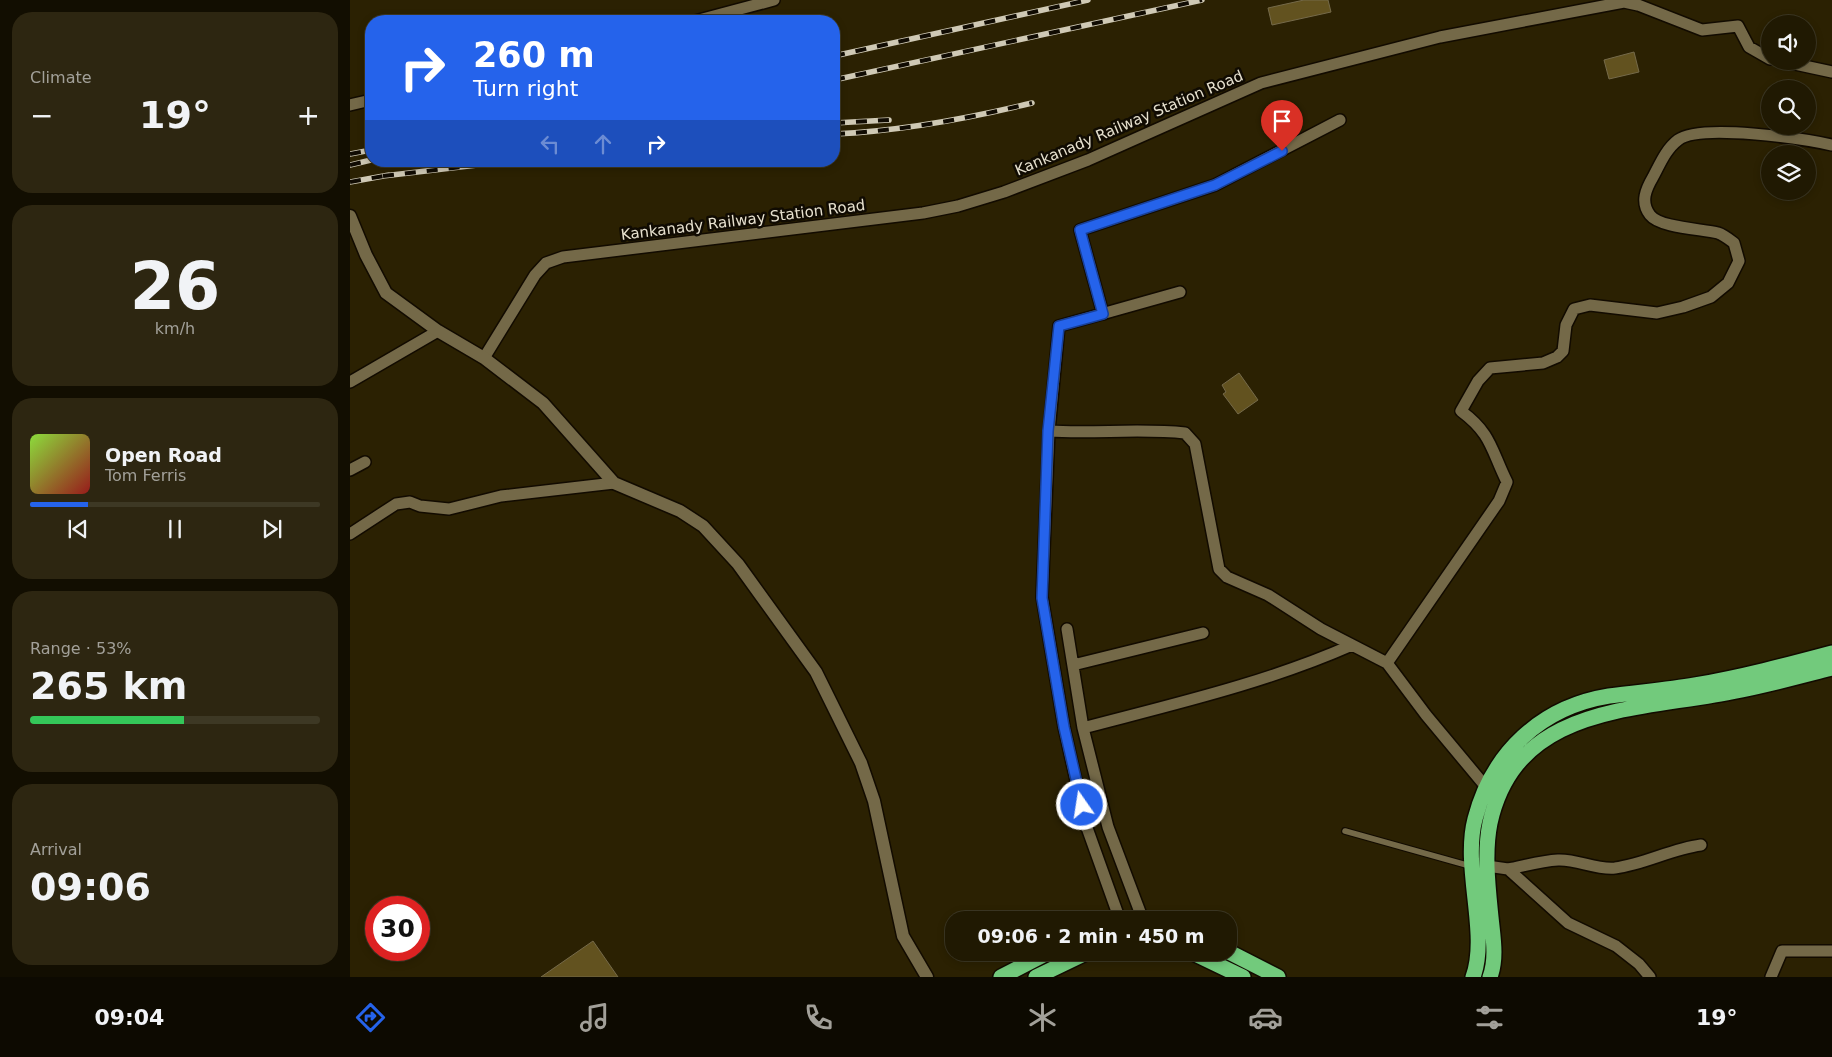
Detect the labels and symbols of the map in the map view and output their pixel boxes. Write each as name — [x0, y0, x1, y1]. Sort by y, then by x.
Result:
street label: Kankanady Railway Station Road — [1012, 67, 1246, 179]
pin — [1261, 100, 1303, 151]
street label: Kankanady Railway Station Road — [620, 196, 866, 244]
position arrow — [1055, 778, 1107, 830]
speed limit sign: 30 — [365, 896, 430, 961]

